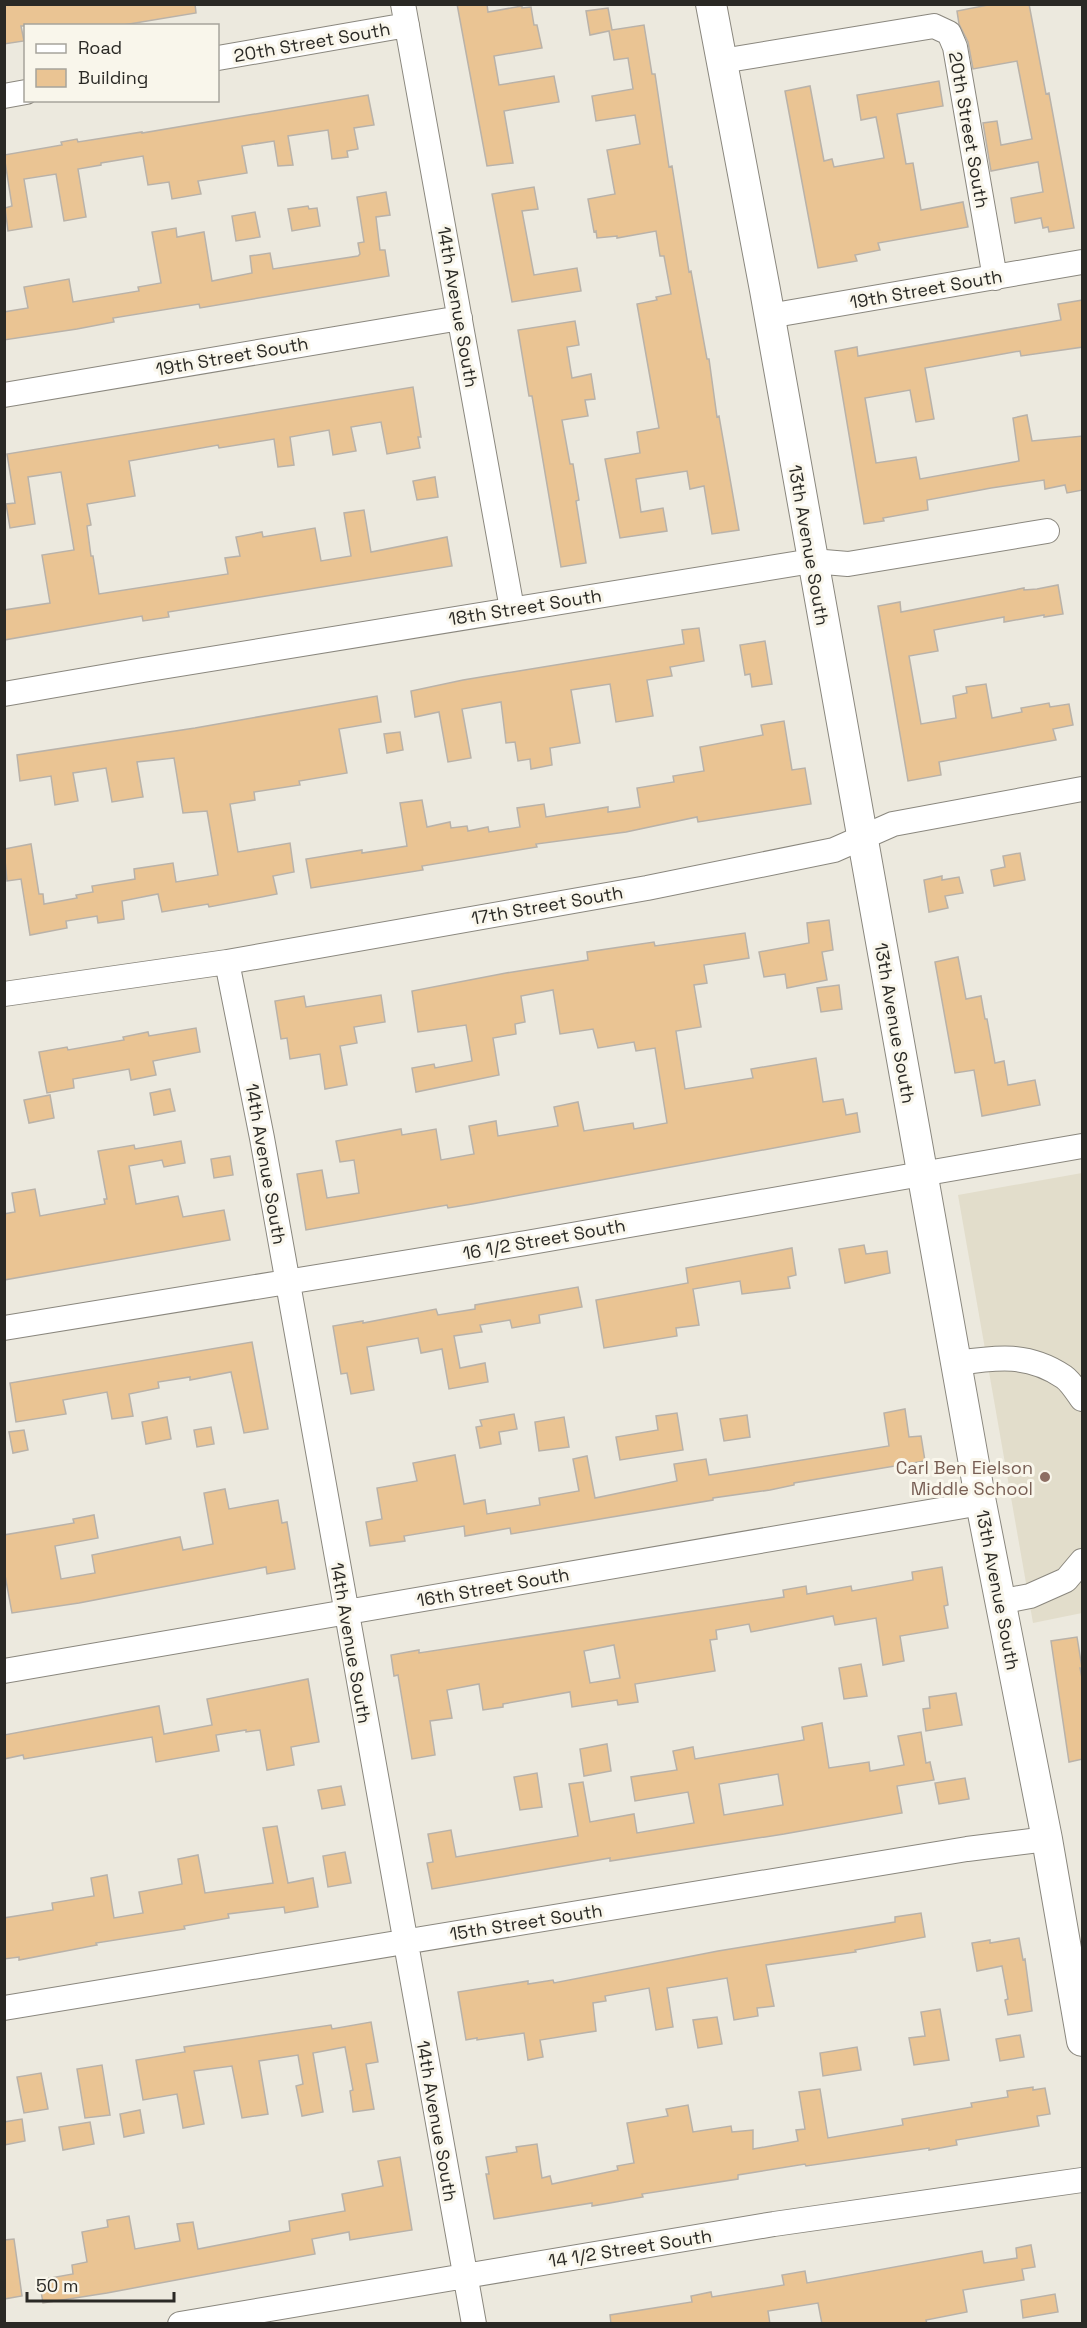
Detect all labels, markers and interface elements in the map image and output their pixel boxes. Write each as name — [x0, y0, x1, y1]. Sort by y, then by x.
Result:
street label: 20th Street South — [232, 17, 392, 67]
legend — [24, 24, 219, 102]
text: Road — [78, 36, 122, 59]
street label: 20th Street South — [944, 50, 994, 210]
text: Building — [78, 66, 148, 89]
street label: 14th Avenue South — [433, 225, 483, 389]
street label: 19th Street South — [848, 264, 1004, 314]
street label: 19th Street South — [154, 331, 310, 381]
street label: 13th Avenue South — [784, 463, 834, 627]
street label: 18th Street South — [447, 584, 603, 630]
street label: 17th Street South — [469, 880, 625, 930]
street label: 13th Avenue South — [870, 941, 920, 1105]
street label: 14th Avenue South — [241, 1082, 291, 1246]
street label: 16 1/2 Street South — [461, 1213, 627, 1265]
place label: Carl Ben Eielson Middle School — [896, 1456, 1033, 1500]
marker: Carl Ben Eielson Middle School — [1038, 1470, 1052, 1484]
street label: 13th Avenue South — [971, 1508, 1025, 1672]
street label: 14th Avenue South — [326, 1561, 376, 1725]
street label: 16th Street South — [415, 1562, 571, 1612]
street label: 15th Street South — [448, 1899, 604, 1945]
street label: 14th Avenue South — [412, 2039, 462, 2203]
street label: 14 1/2 Street South — [547, 2224, 713, 2272]
scale bar — [27, 2265, 174, 2303]
text: 50 m — [36, 2274, 78, 2297]

